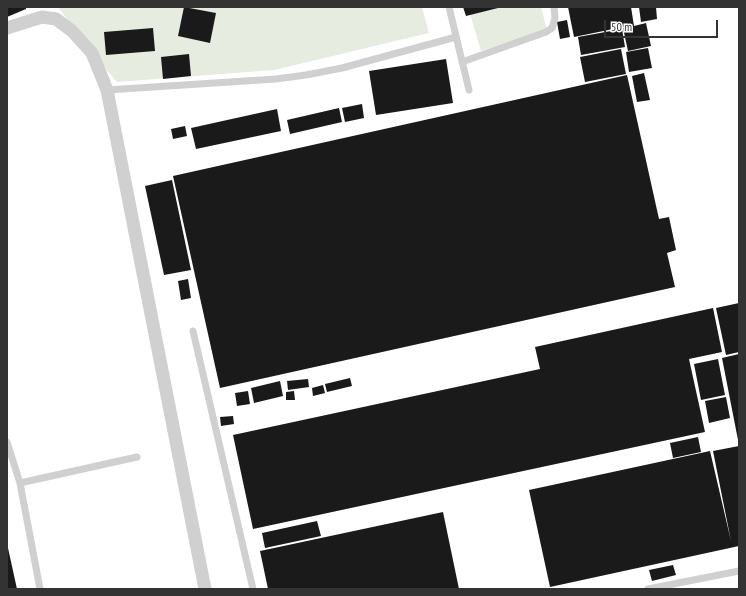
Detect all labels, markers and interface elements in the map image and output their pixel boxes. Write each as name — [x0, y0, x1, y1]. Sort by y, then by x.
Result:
scale bar — [606, 12, 720, 38]
text: 50 m — [611, 19, 632, 34]

